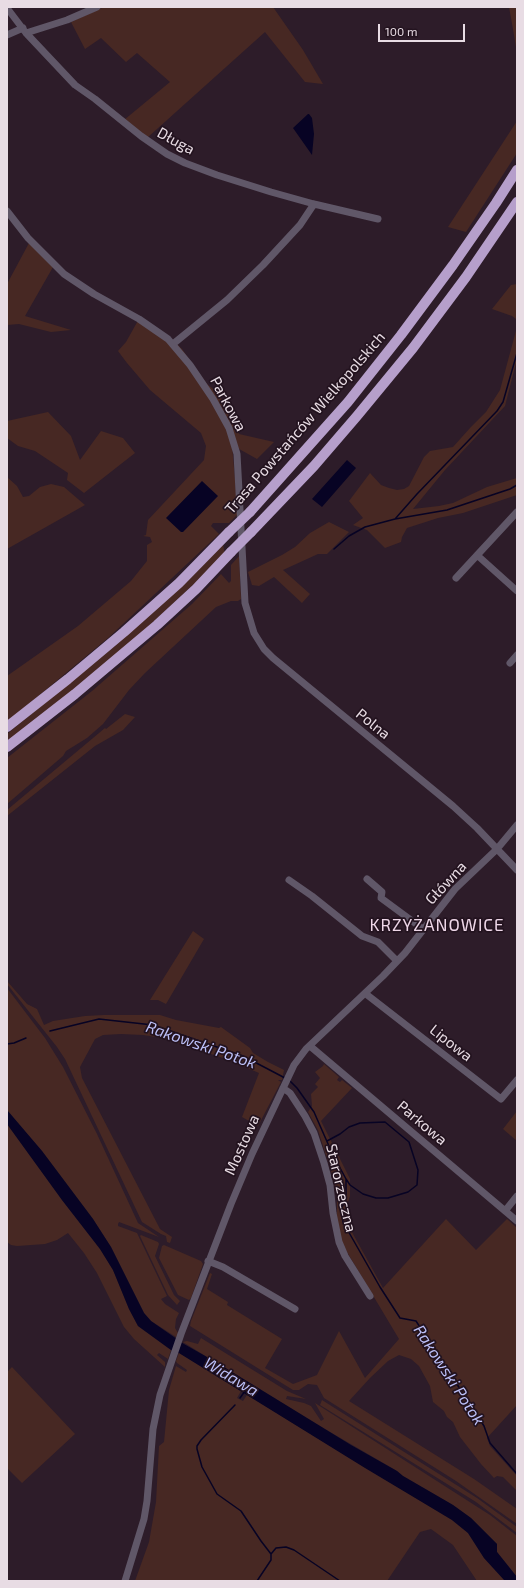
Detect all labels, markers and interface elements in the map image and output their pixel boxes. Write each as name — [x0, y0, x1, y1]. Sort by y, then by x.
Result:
scale bar — [380, 16, 467, 42]
text: 100 m — [385, 24, 417, 38]
street label: Długa — [154, 123, 198, 159]
street label: Trasa Powstańców Wielkopolskich — [221, 328, 389, 518]
street label: Parkowa — [206, 374, 250, 434]
street label: Polna — [352, 705, 394, 743]
street label: Główna — [422, 858, 470, 908]
district label: KRZYŻANOWICE — [369, 915, 505, 935]
water label: Rakowski Potok — [143, 1017, 259, 1073]
street label: Lipowa — [426, 1021, 476, 1065]
street label: Parkowa — [393, 1097, 451, 1149]
street label: Mostowa — [221, 1112, 263, 1178]
street label: Starorzeczna — [322, 1142, 360, 1234]
water label: Rakowski Potok — [410, 1321, 488, 1429]
water label: Widawa — [200, 1353, 262, 1401]

